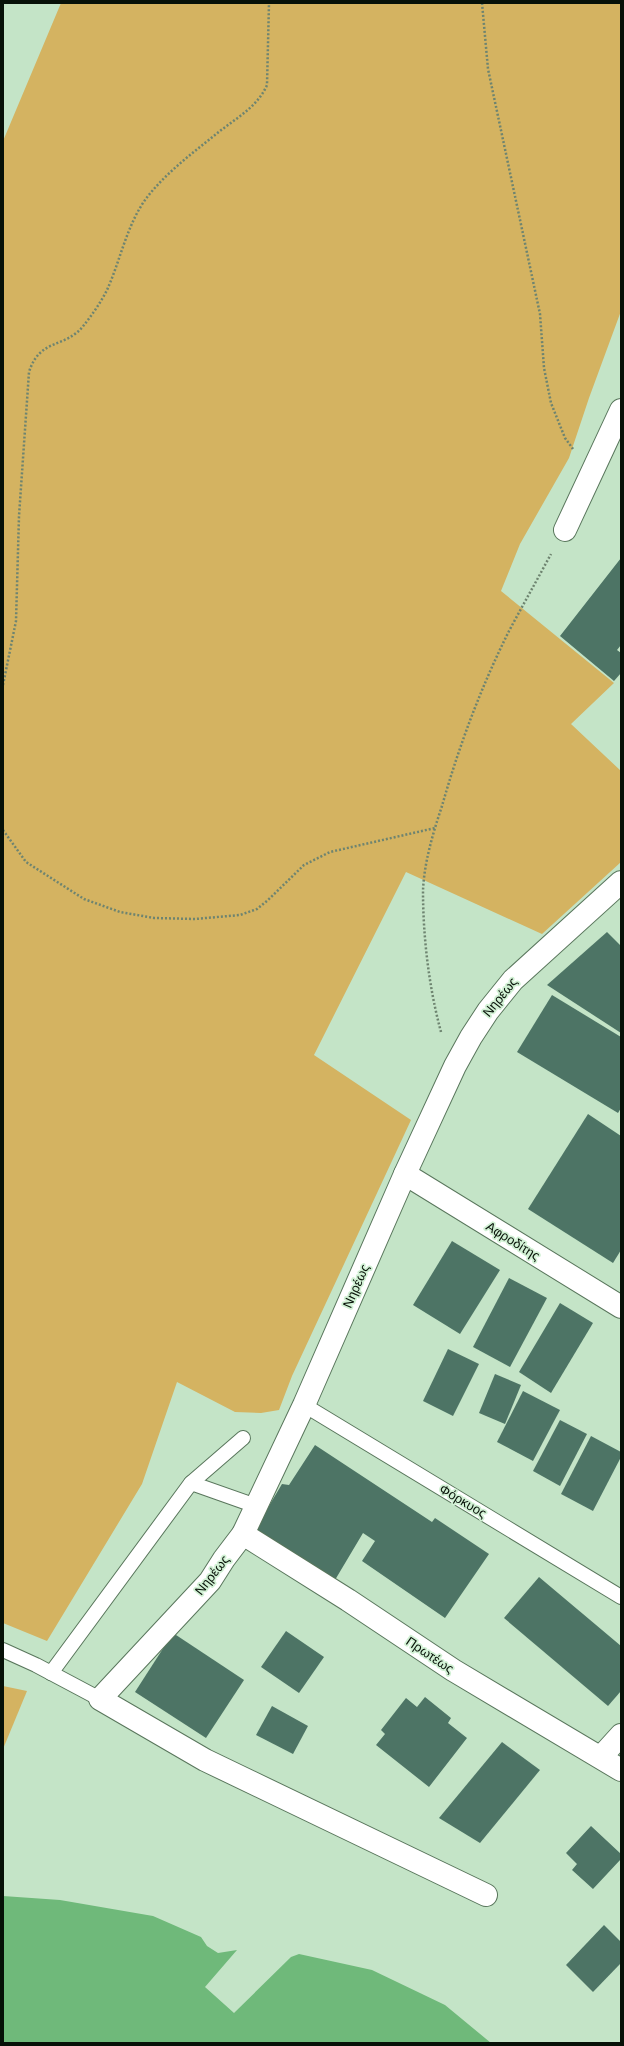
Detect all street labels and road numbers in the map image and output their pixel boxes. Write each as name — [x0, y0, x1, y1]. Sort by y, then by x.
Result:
street label: Νηρέως — [480, 974, 520, 1020]
street label: Αφροδίτης — [483, 1219, 543, 1263]
street label: Νηρέως — [340, 1262, 372, 1310]
street label: Φόρκυος — [437, 1481, 489, 1521]
street label: Νηρέως — [192, 1552, 232, 1598]
street label: Πρωτέως — [403, 1634, 457, 1676]

